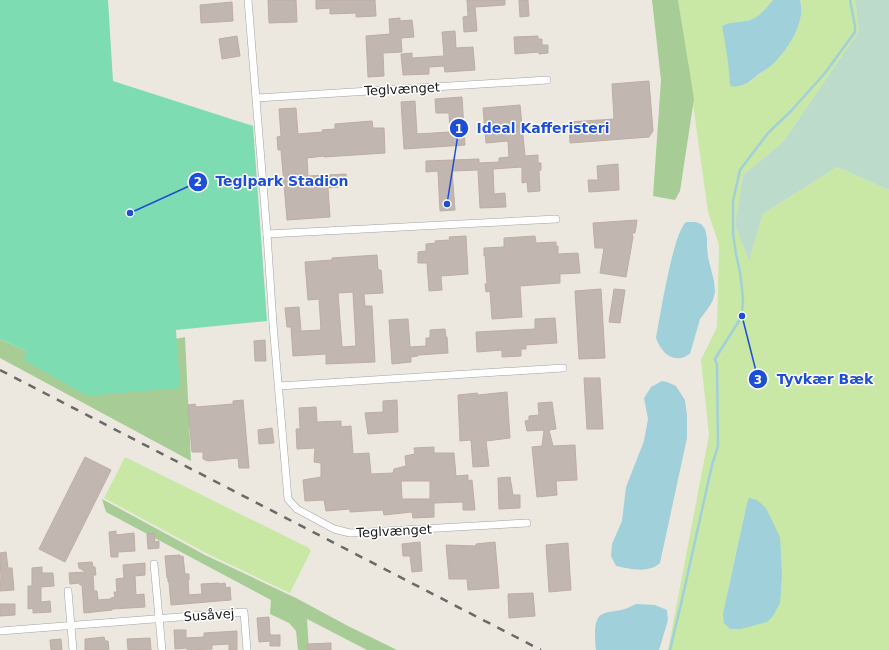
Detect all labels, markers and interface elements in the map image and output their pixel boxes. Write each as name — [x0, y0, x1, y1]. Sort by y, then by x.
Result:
street label: Teglvænget — [363, 80, 440, 99]
callout: Ideal Kafferisteri — [449, 115, 617, 141]
text: Ideal Kafferisteri — [477, 120, 609, 136]
text: 1 — [455, 122, 463, 136]
callout: Teglpark Stadion — [188, 169, 357, 195]
text: Teglpark Stadion — [215, 173, 349, 189]
text: 2 — [194, 175, 202, 189]
callout: Tyvkær Bæk — [748, 366, 881, 392]
text: Tyvkær Bæk — [777, 371, 874, 387]
text: 3 — [754, 373, 762, 387]
street label: Teglvænget — [355, 522, 432, 541]
street label: Susåvej — [183, 606, 235, 624]

